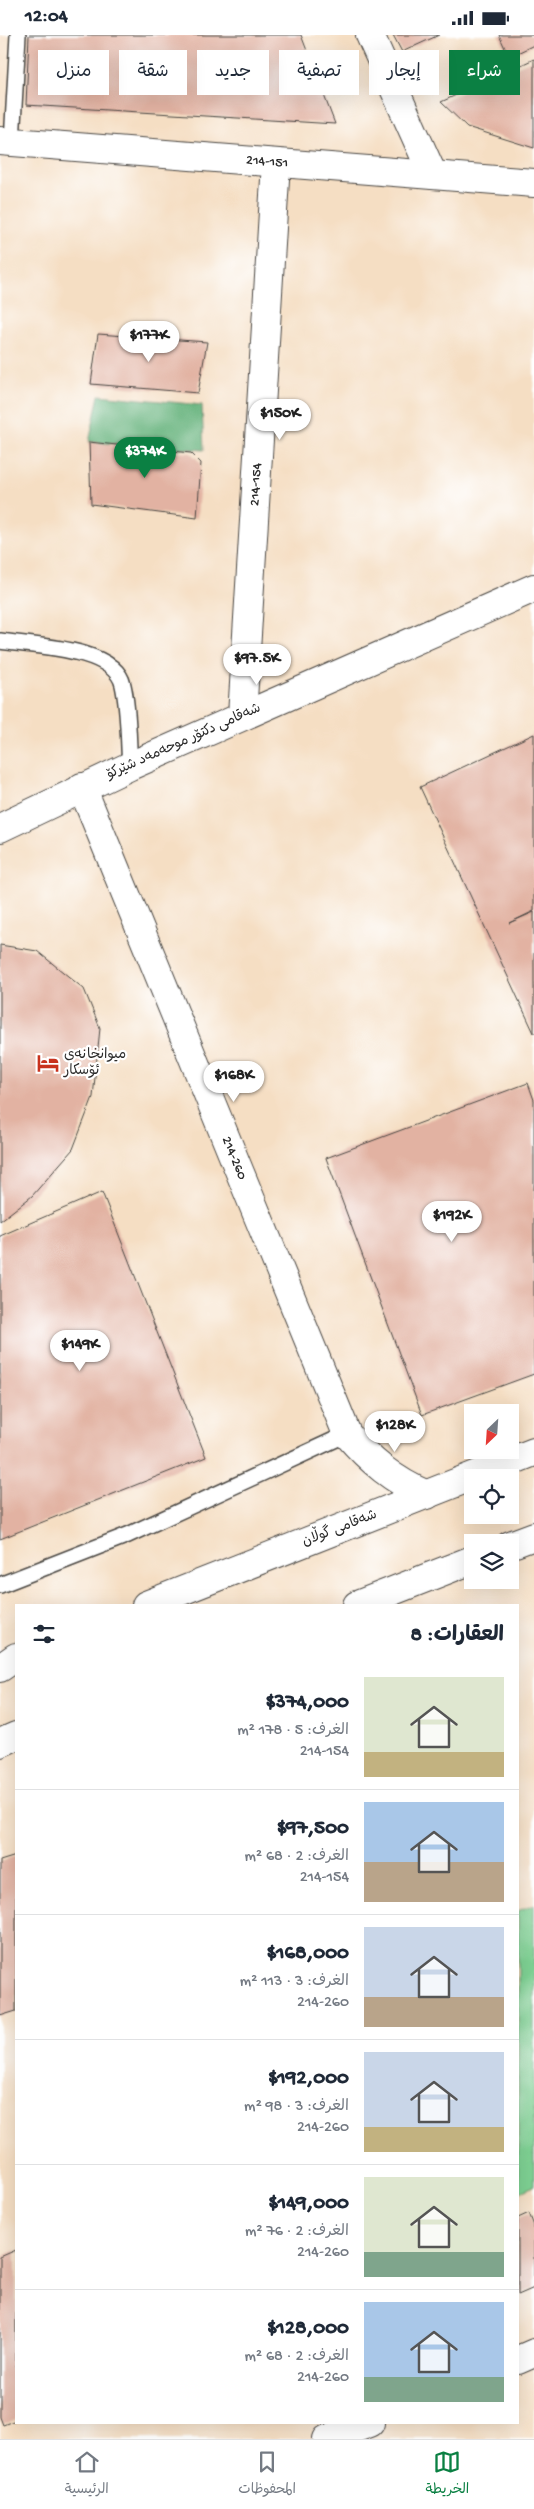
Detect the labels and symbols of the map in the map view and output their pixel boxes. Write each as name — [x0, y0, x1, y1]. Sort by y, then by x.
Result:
street label: 214-151 — [245, 152, 289, 172]
pin: $177K — [114, 321, 184, 363]
pin: $150K — [245, 399, 315, 441]
pin: $374K — [110, 437, 180, 479]
street label: 214-154 — [246, 462, 266, 507]
pin: $97.5K — [216, 643, 298, 686]
street label: شەقامی دکتۆر موحەمەد شێرکۆ — [103, 700, 264, 784]
place label: میوانخانەی ئۆسکار — [63, 1047, 126, 1080]
hotel icon: میوانخانەی ئۆسکار — [35, 1050, 61, 1076]
pin: $168K — [199, 1061, 269, 1103]
street label: 214-260 — [217, 1134, 250, 1182]
pin: $192K — [417, 1201, 487, 1243]
pin: $149K — [45, 1329, 115, 1372]
north arrow — [464, 1404, 519, 1459]
pin: $128K — [360, 1411, 430, 1453]
street label: شەقامی گوڵان — [299, 1503, 380, 1551]

